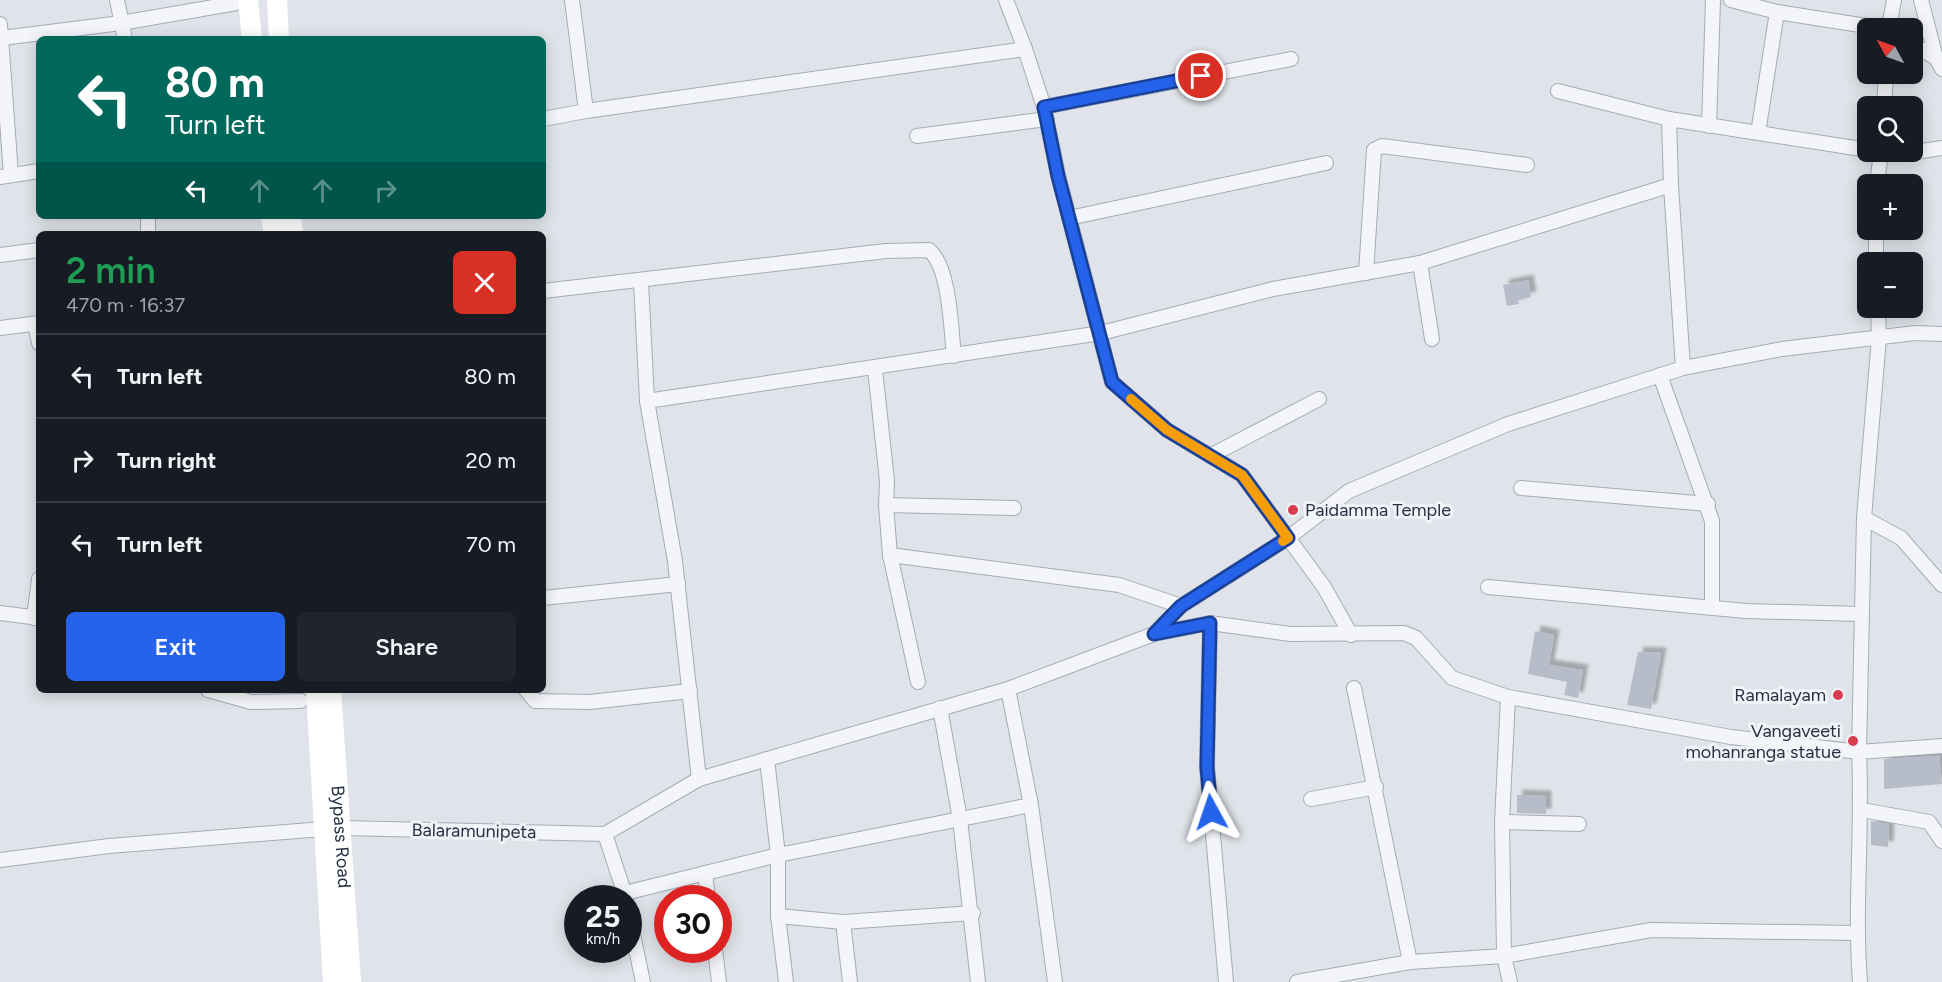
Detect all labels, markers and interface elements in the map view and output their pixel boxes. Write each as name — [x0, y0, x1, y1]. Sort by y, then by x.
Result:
north arrow — [1857, 18, 1923, 84]
map controls — [1857, 18, 1923, 318]
pin — [1175, 50, 1226, 101]
text: 80 m — [165, 57, 265, 108]
icon: arrive — [1184, 59, 1217, 92]
icon: left — [66, 60, 144, 138]
button: search — [1857, 96, 1923, 162]
text: Turn left — [165, 108, 265, 141]
icon: left — [180, 174, 213, 207]
icon: ahead — [243, 174, 276, 207]
icon: ahead — [306, 174, 339, 207]
icon: right — [369, 174, 402, 207]
button: + — [1857, 174, 1923, 240]
text: 2 min — [66, 249, 156, 292]
button: close — [453, 251, 516, 314]
button: − — [1857, 252, 1923, 318]
text: 470 m · 16:37 — [66, 293, 185, 317]
icon: left — [66, 360, 99, 393]
text: Turn left — [117, 363, 203, 390]
text: 80 m — [464, 363, 516, 390]
icon: right — [66, 444, 99, 477]
text: Turn right — [117, 447, 216, 474]
text: 20 m — [465, 447, 516, 474]
place label: Paidamma Temple — [1305, 499, 1451, 521]
marker: Paidamma Temple — [1286, 503, 1300, 517]
icon: left — [66, 528, 99, 561]
text: Turn left — [117, 531, 203, 558]
text: 70 m — [466, 531, 516, 558]
button: Exit — [66, 612, 285, 681]
button: Share — [297, 612, 516, 681]
place label: Ramalayam — [1734, 684, 1826, 706]
marker: Ramalayam — [1831, 688, 1845, 702]
place label: Vangaveeti mohanranga statue — [1685, 720, 1841, 763]
marker: Vangaveeti mohanranga statue — [1846, 734, 1860, 748]
position arrow — [1179, 780, 1243, 844]
street label: Bypass Road — [327, 785, 356, 889]
street label: Balaramunipeta — [412, 819, 536, 843]
speed limit sign: 30 — [654, 885, 732, 963]
text: 25 — [586, 898, 620, 935]
text: km/h — [586, 930, 620, 948]

